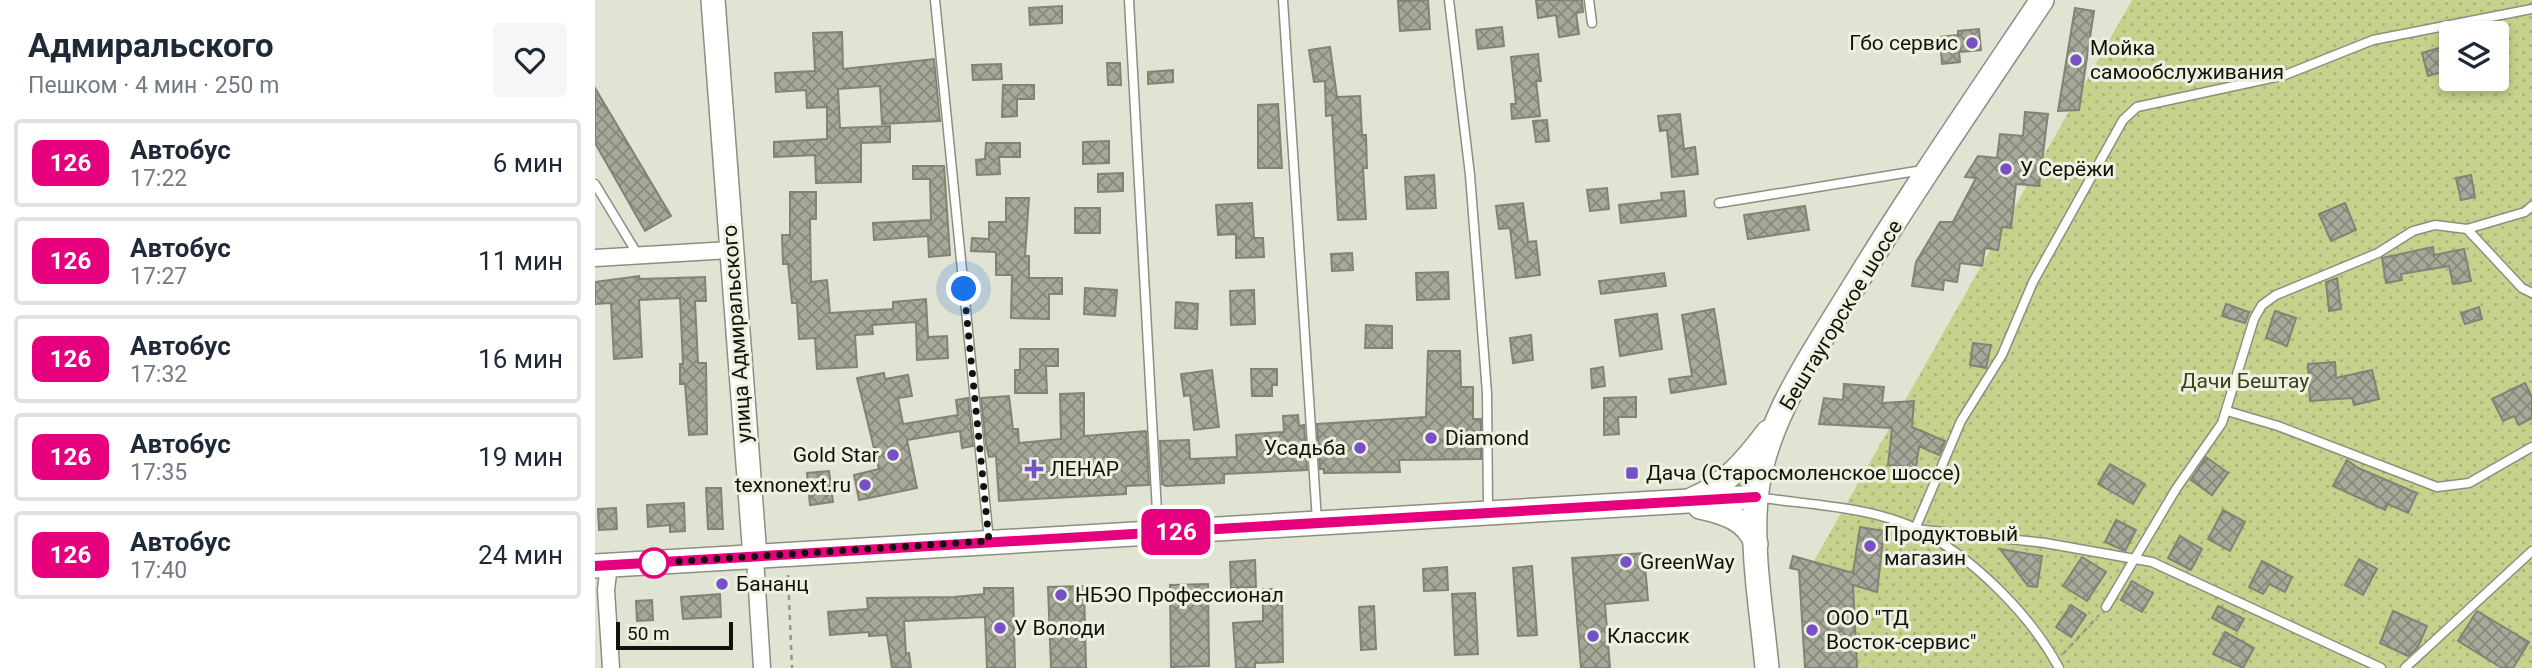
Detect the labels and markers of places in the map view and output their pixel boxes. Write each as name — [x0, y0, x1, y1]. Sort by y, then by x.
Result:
place label: Гбо cервис — [1849, 31, 1958, 55]
marker: Гбо cервис — [1964, 35, 1980, 51]
place label: Мойка самообслуживания — [2090, 36, 2284, 84]
marker: Мойка самообслуживания — [2068, 52, 2084, 68]
place label: У Серёжи — [2020, 157, 2114, 181]
marker: У Серёжи — [1998, 161, 2014, 177]
place label: Diamond — [1445, 426, 1529, 450]
marker: Diamond — [1423, 430, 1439, 446]
place label: Усадьба — [1264, 436, 1346, 460]
marker: Усадьба — [1352, 440, 1368, 456]
place label: Gold Star — [793, 443, 879, 467]
marker: Gold Star — [885, 447, 901, 463]
place label: ЛЕНАР — [1050, 457, 1119, 481]
marker: ЛЕНАР — [1024, 459, 1044, 479]
place label: Дача (Старосмоленское шоссе) — [1646, 461, 1961, 485]
marker: Дача (Старосмоленское шоссе) — [1624, 465, 1640, 481]
place label: texnonext.ru — [735, 473, 851, 497]
marker: texnonext.ru — [857, 477, 873, 493]
place label: Продуктовый магазин — [1884, 522, 2018, 570]
marker: Продуктовый магазин — [1862, 538, 1878, 554]
unlabelled marker — [639, 548, 669, 578]
place label: GreenWay — [1640, 550, 1735, 574]
marker: GreenWay — [1618, 554, 1634, 570]
place label: Бананц — [736, 572, 809, 596]
marker: Бананц — [714, 576, 730, 592]
place label: НБЭО Профессионал — [1075, 583, 1284, 607]
marker: НБЭО Профессионал — [1053, 587, 1069, 603]
place label: ООО "ТД Восток-сервис" — [1826, 606, 1977, 654]
place label: У Володи — [1014, 616, 1106, 640]
marker: У Володи — [992, 620, 1008, 636]
marker: ООО "ТД Восток-сервис" — [1804, 622, 1820, 638]
place label: Классик — [1607, 624, 1690, 648]
marker: Классик — [1585, 628, 1601, 644]

